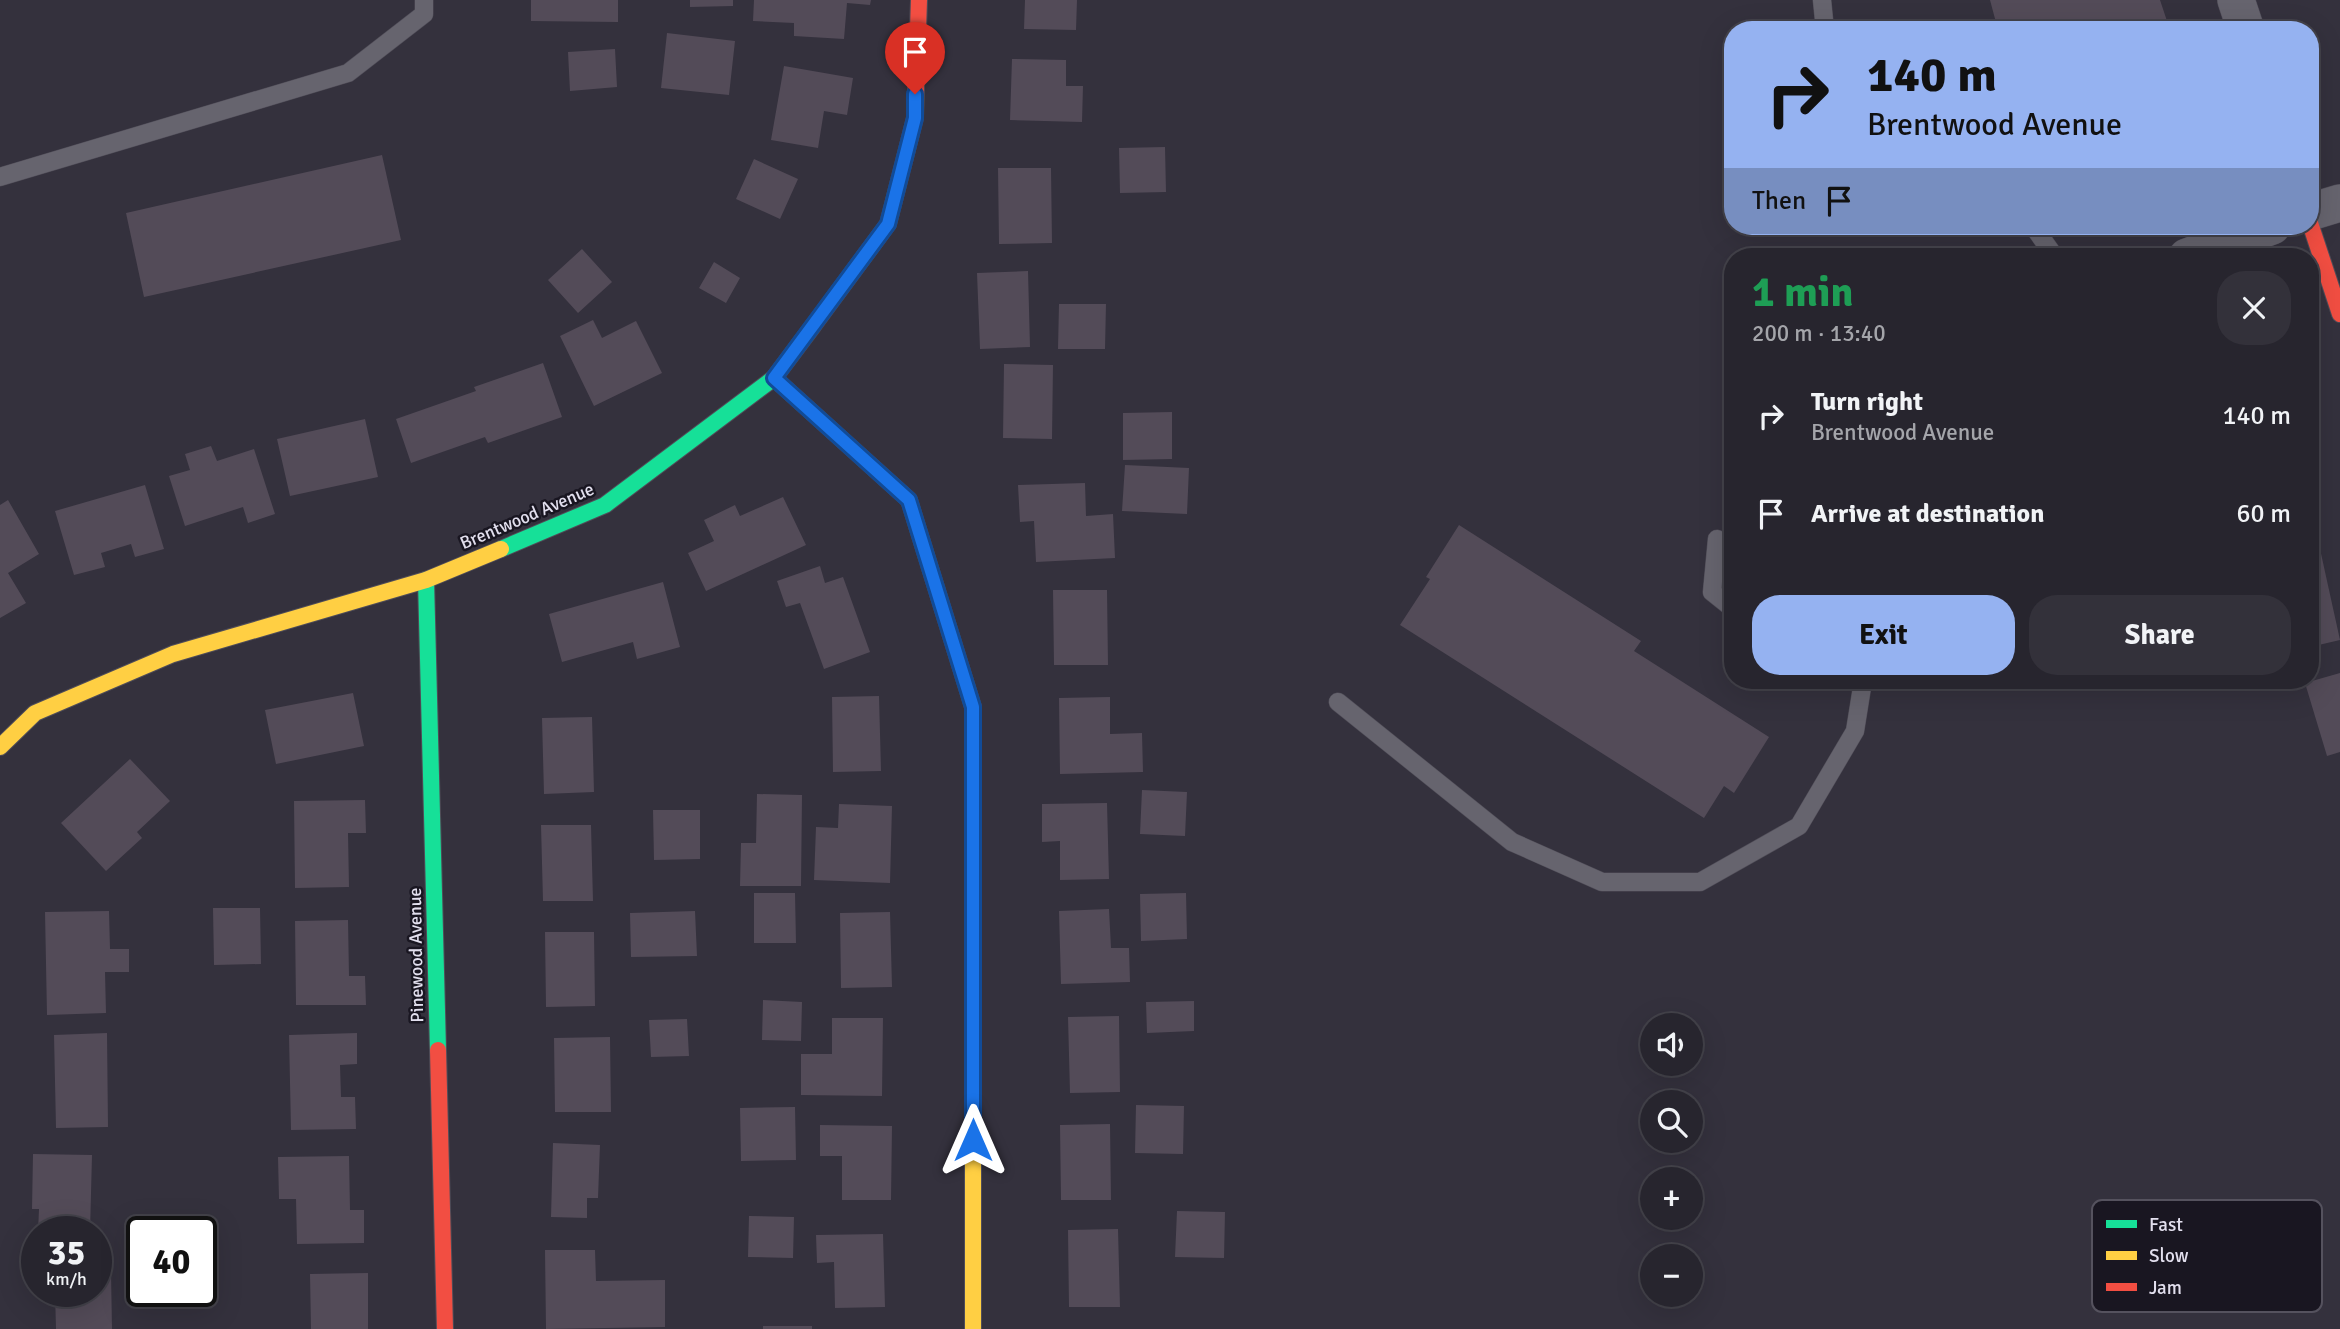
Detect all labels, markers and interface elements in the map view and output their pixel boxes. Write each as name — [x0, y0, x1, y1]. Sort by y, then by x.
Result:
pin — [885, 22, 945, 94]
icon: arrive — [896, 33, 934, 71]
text: 140 m — [1867, 45, 1997, 105]
icon: right — [1752, 49, 1843, 140]
text: Brentwood Avenue — [1867, 105, 2122, 144]
icon: arrive — [1820, 182, 1858, 220]
text: Then — [1752, 185, 1806, 217]
text: 1 min — [1752, 267, 1853, 318]
button: close — [2217, 271, 2291, 345]
text: 200 m · 13:40 — [1752, 319, 1886, 348]
text: Turn right — [1811, 386, 1923, 418]
icon: right — [1752, 397, 1790, 435]
text: 140 m — [2222, 400, 2291, 432]
text: Brentwood Avenue — [1811, 418, 1994, 447]
street label: Brentwood Avenue — [457, 478, 597, 554]
icon: arrive — [1752, 495, 1790, 533]
text: Arrive at destination — [1811, 498, 2044, 530]
text: 60 m — [2236, 498, 2291, 530]
button: Exit — [1752, 595, 2015, 675]
button: Share — [2029, 595, 2291, 675]
street label: Pinewood Avenue — [404, 887, 428, 1023]
map controls — [1640, 1013, 1703, 1307]
button: sound — [1640, 1013, 1703, 1076]
button: search — [1640, 1090, 1703, 1153]
position arrow — [936, 1103, 1010, 1177]
button: + — [1640, 1167, 1703, 1230]
legend — [2092, 1200, 2322, 1312]
text: Fast — [2149, 1213, 2183, 1237]
speed limit sign: 40 — [126, 1216, 217, 1307]
text: 35 — [48, 1231, 85, 1274]
button: − — [1640, 1244, 1703, 1307]
text: Slow — [2149, 1244, 2189, 1268]
text: km/h — [46, 1268, 87, 1290]
text: Jam — [2149, 1276, 2182, 1300]

